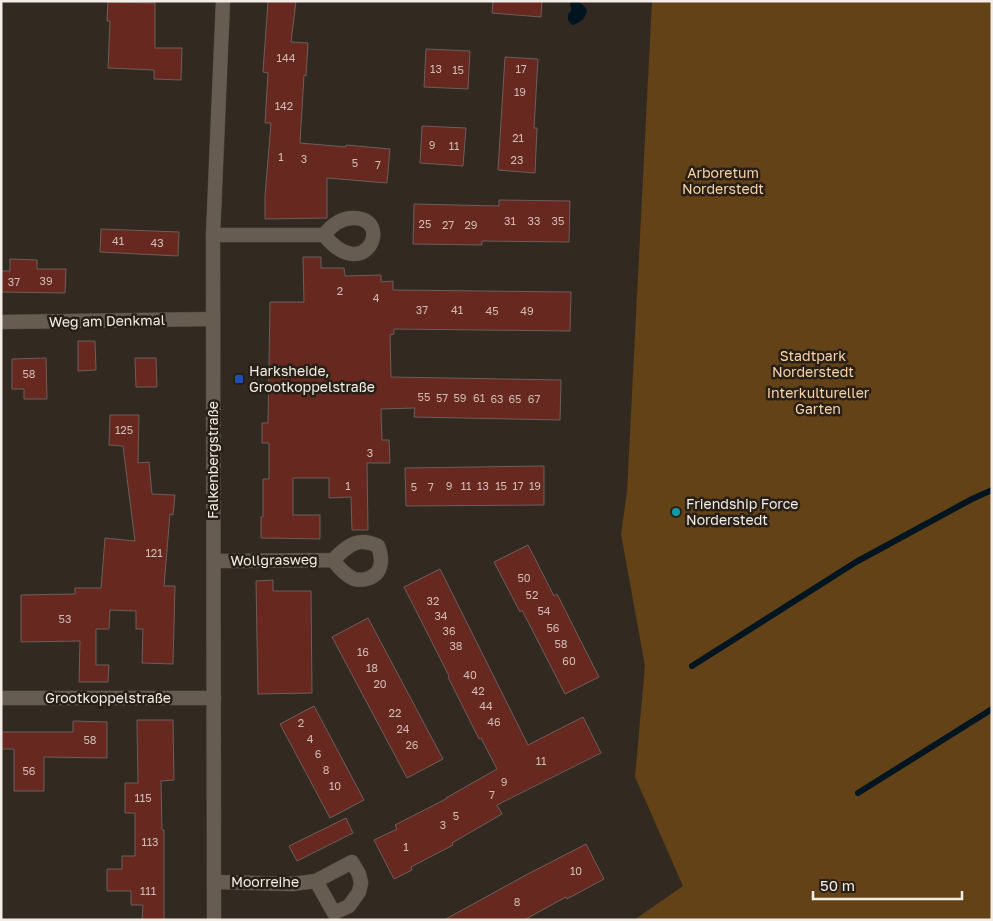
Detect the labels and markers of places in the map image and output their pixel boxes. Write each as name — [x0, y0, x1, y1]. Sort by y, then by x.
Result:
place label: Harksheide, Grootkoppelstraße — [249, 362, 375, 395]
marker: Harksheide, Grootkoppelstraße — [233, 373, 245, 385]
place label: Friendship Force Norderstedt — [686, 495, 798, 528]
marker: Friendship Force Norderstedt — [670, 506, 682, 518]

